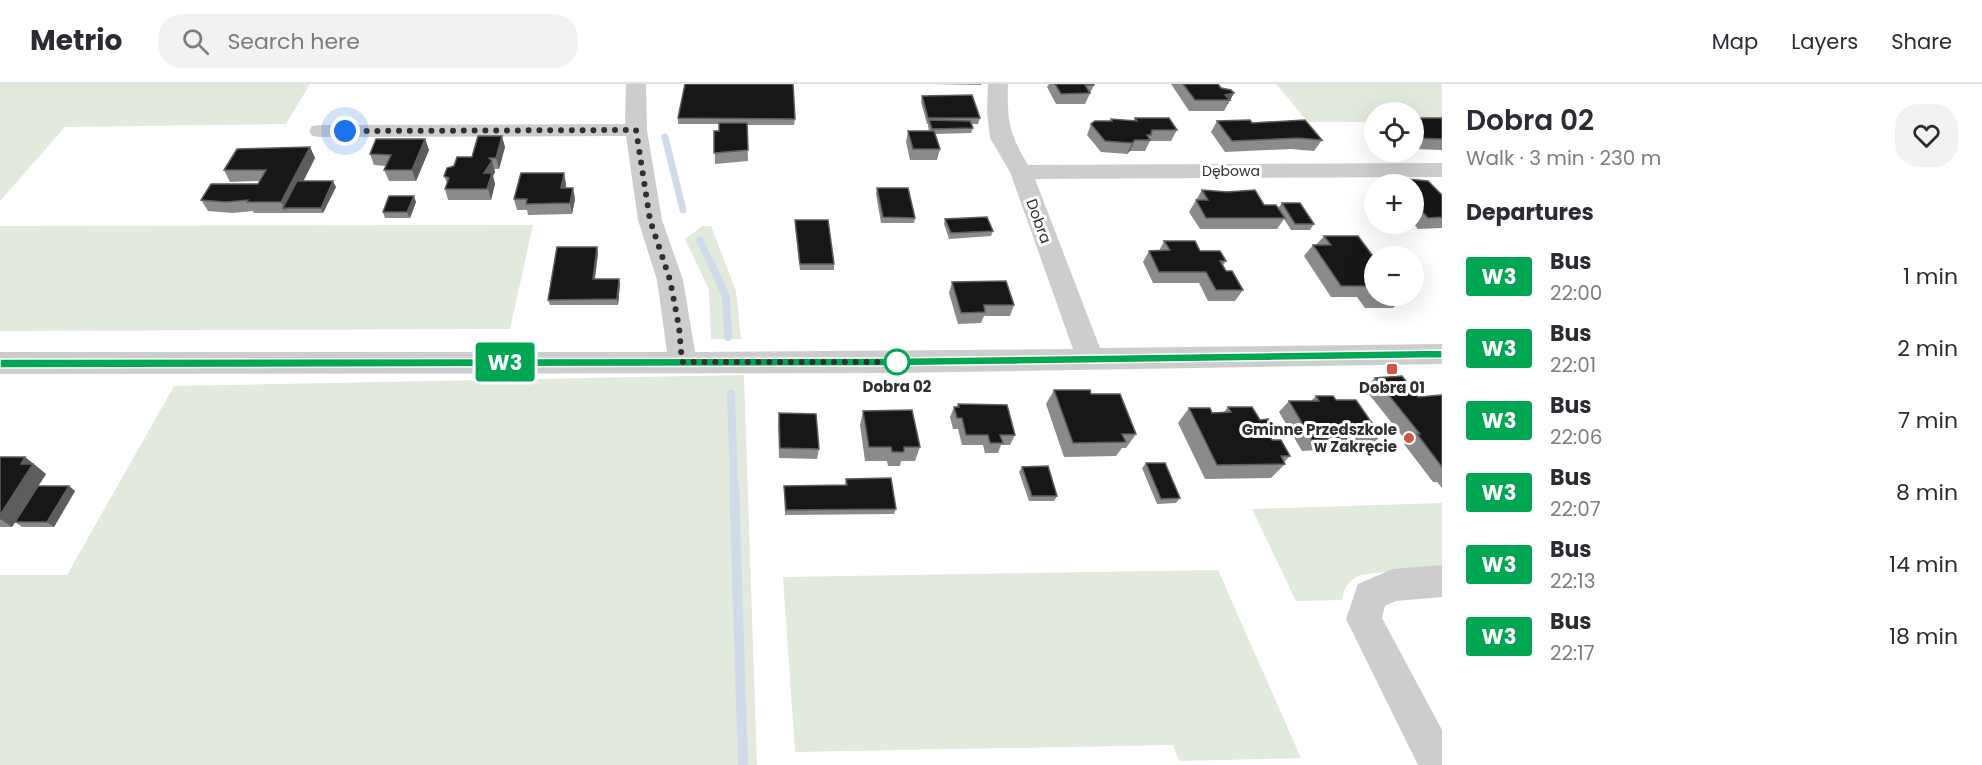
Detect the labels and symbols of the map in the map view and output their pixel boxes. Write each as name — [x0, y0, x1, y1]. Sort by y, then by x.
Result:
your location — [330, 116, 360, 146]
street label: Dębowa — [1202, 161, 1260, 181]
street label: Dobra — [1021, 196, 1057, 246]
line badge: W3 — [478, 342, 532, 382]
marker: Dobra 02 — [884, 349, 910, 375]
marker: Dobra 01 — [1385, 362, 1399, 376]
place label: Dobra 02 — [863, 376, 932, 397]
place label: Dobra 01 — [1359, 377, 1425, 398]
place label: Gminne Przedszkole w Zakręcie — [1242, 419, 1397, 457]
marker: Gminne Przedszkole w Zakręcie — [1402, 431, 1416, 445]

